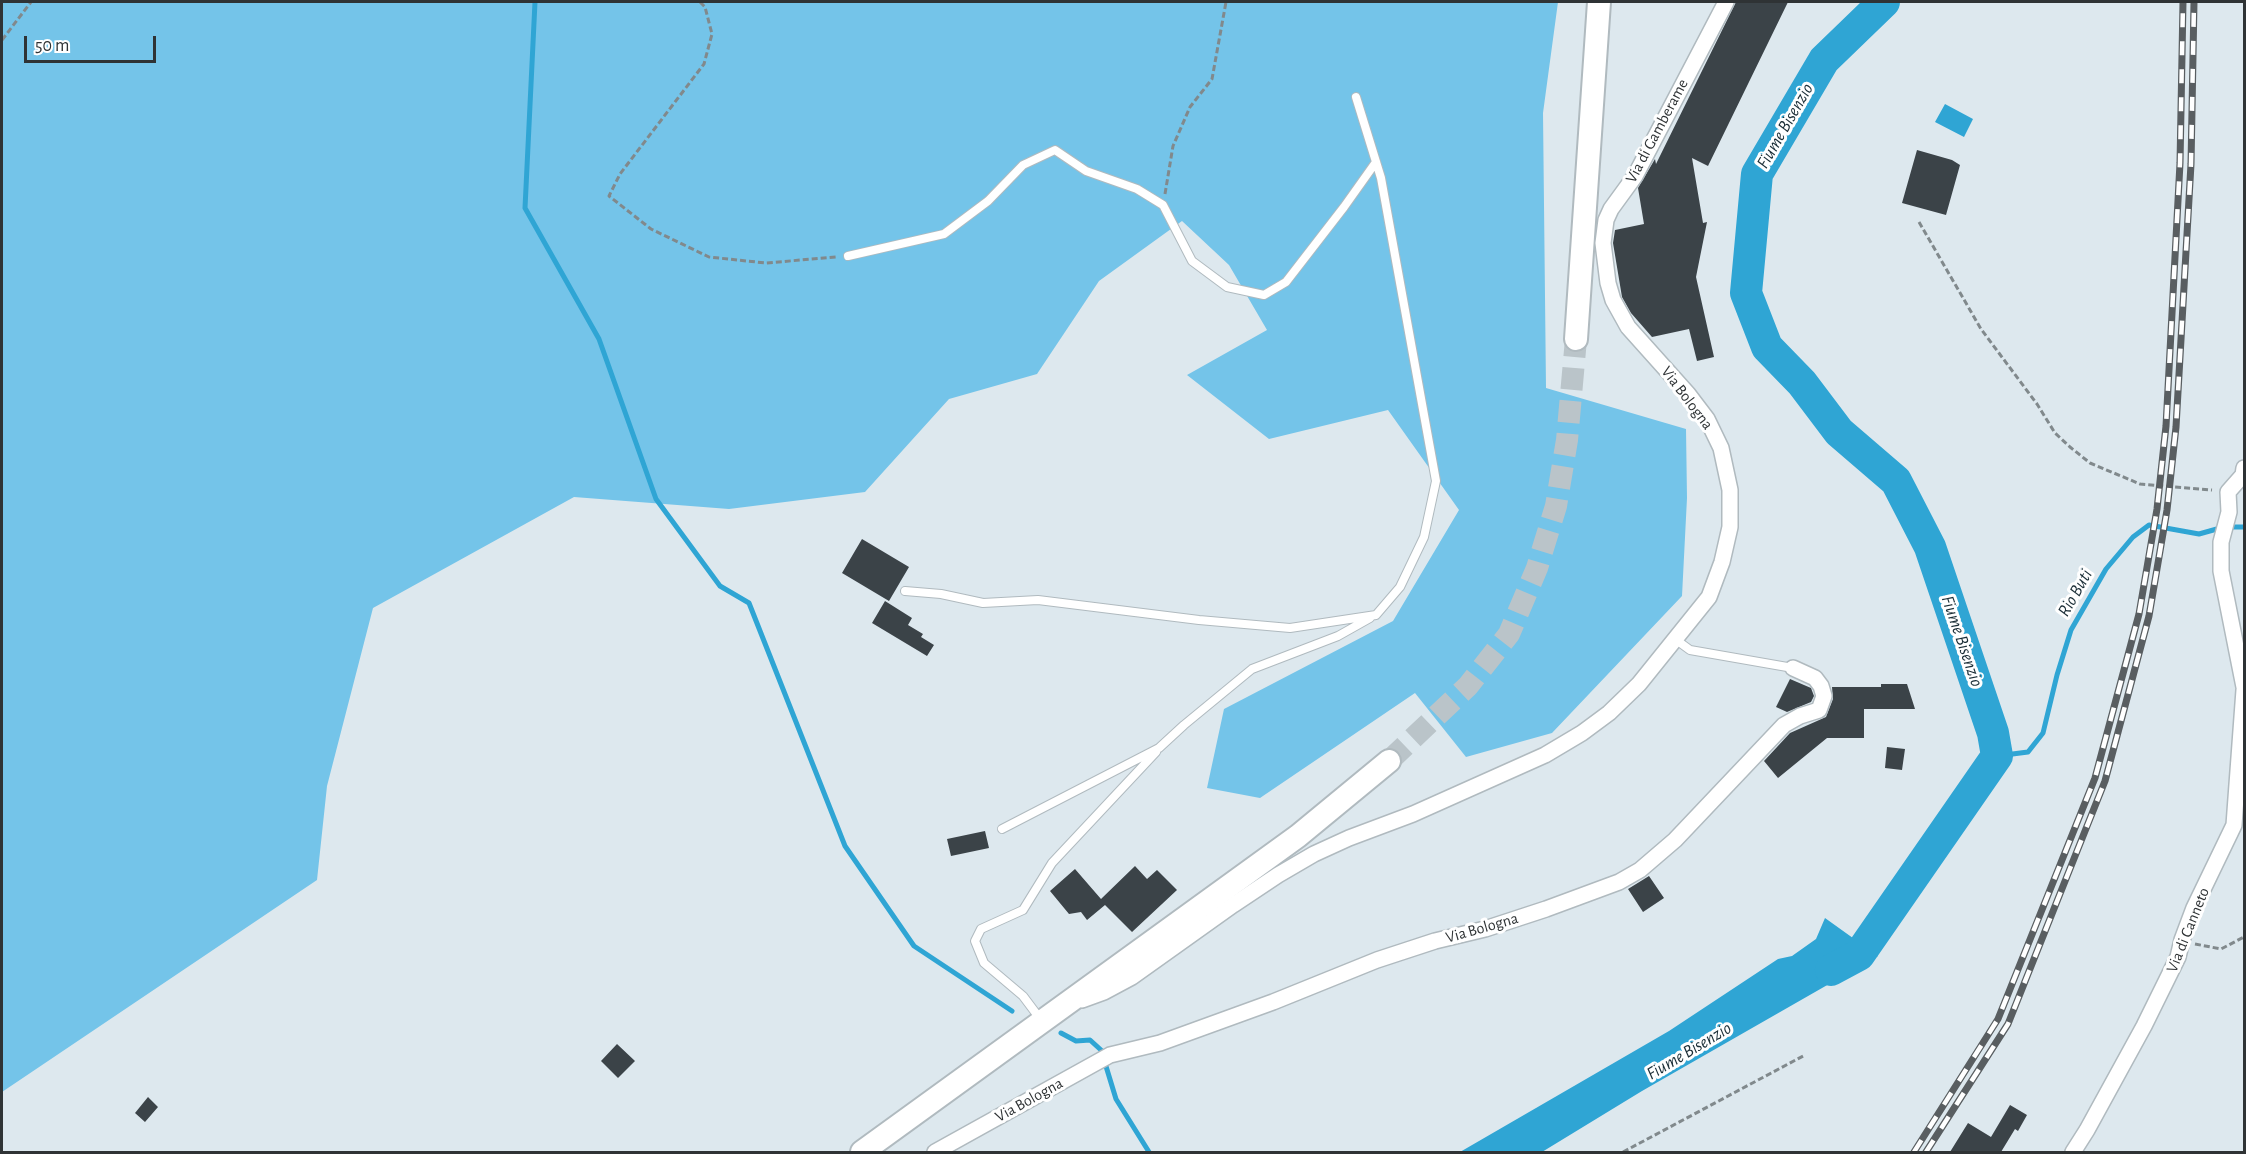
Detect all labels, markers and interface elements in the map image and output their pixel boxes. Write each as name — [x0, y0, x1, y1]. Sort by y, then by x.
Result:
scale bar — [27, 24, 159, 62]
text: 50 m — [35, 37, 69, 55]
street label: Via di Gamberame — [1621, 76, 1693, 186]
water label: Fiume Bisenzio — [1752, 79, 1818, 173]
street label: Via Bologna — [1657, 362, 1717, 434]
water label: Rio Buti — [2053, 565, 2097, 621]
water label: Fiume Bisenzio — [1936, 593, 1988, 689]
street label: Via di Canneto — [2162, 885, 2214, 975]
street label: Via Bologna — [1444, 909, 1520, 947]
water label: Fiume Bisenzio — [1643, 1017, 1735, 1085]
street label: Via Bologna — [992, 1074, 1066, 1126]

